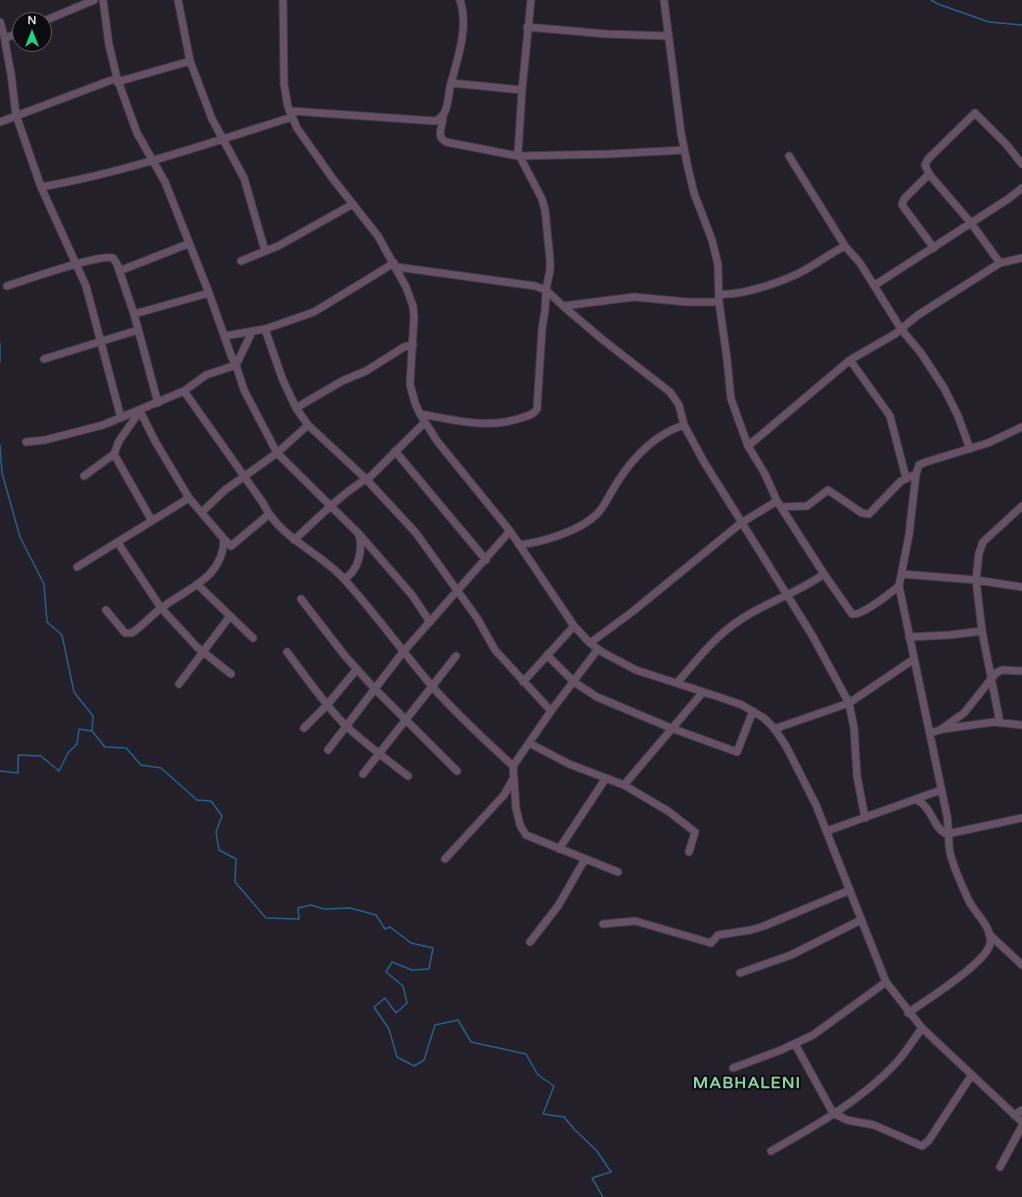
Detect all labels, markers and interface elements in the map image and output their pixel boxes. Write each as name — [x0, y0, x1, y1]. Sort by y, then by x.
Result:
north arrow — [12, 12, 52, 52]
text: N — [28, 14, 36, 27]
district label: MABHALENI — [693, 1074, 801, 1094]

